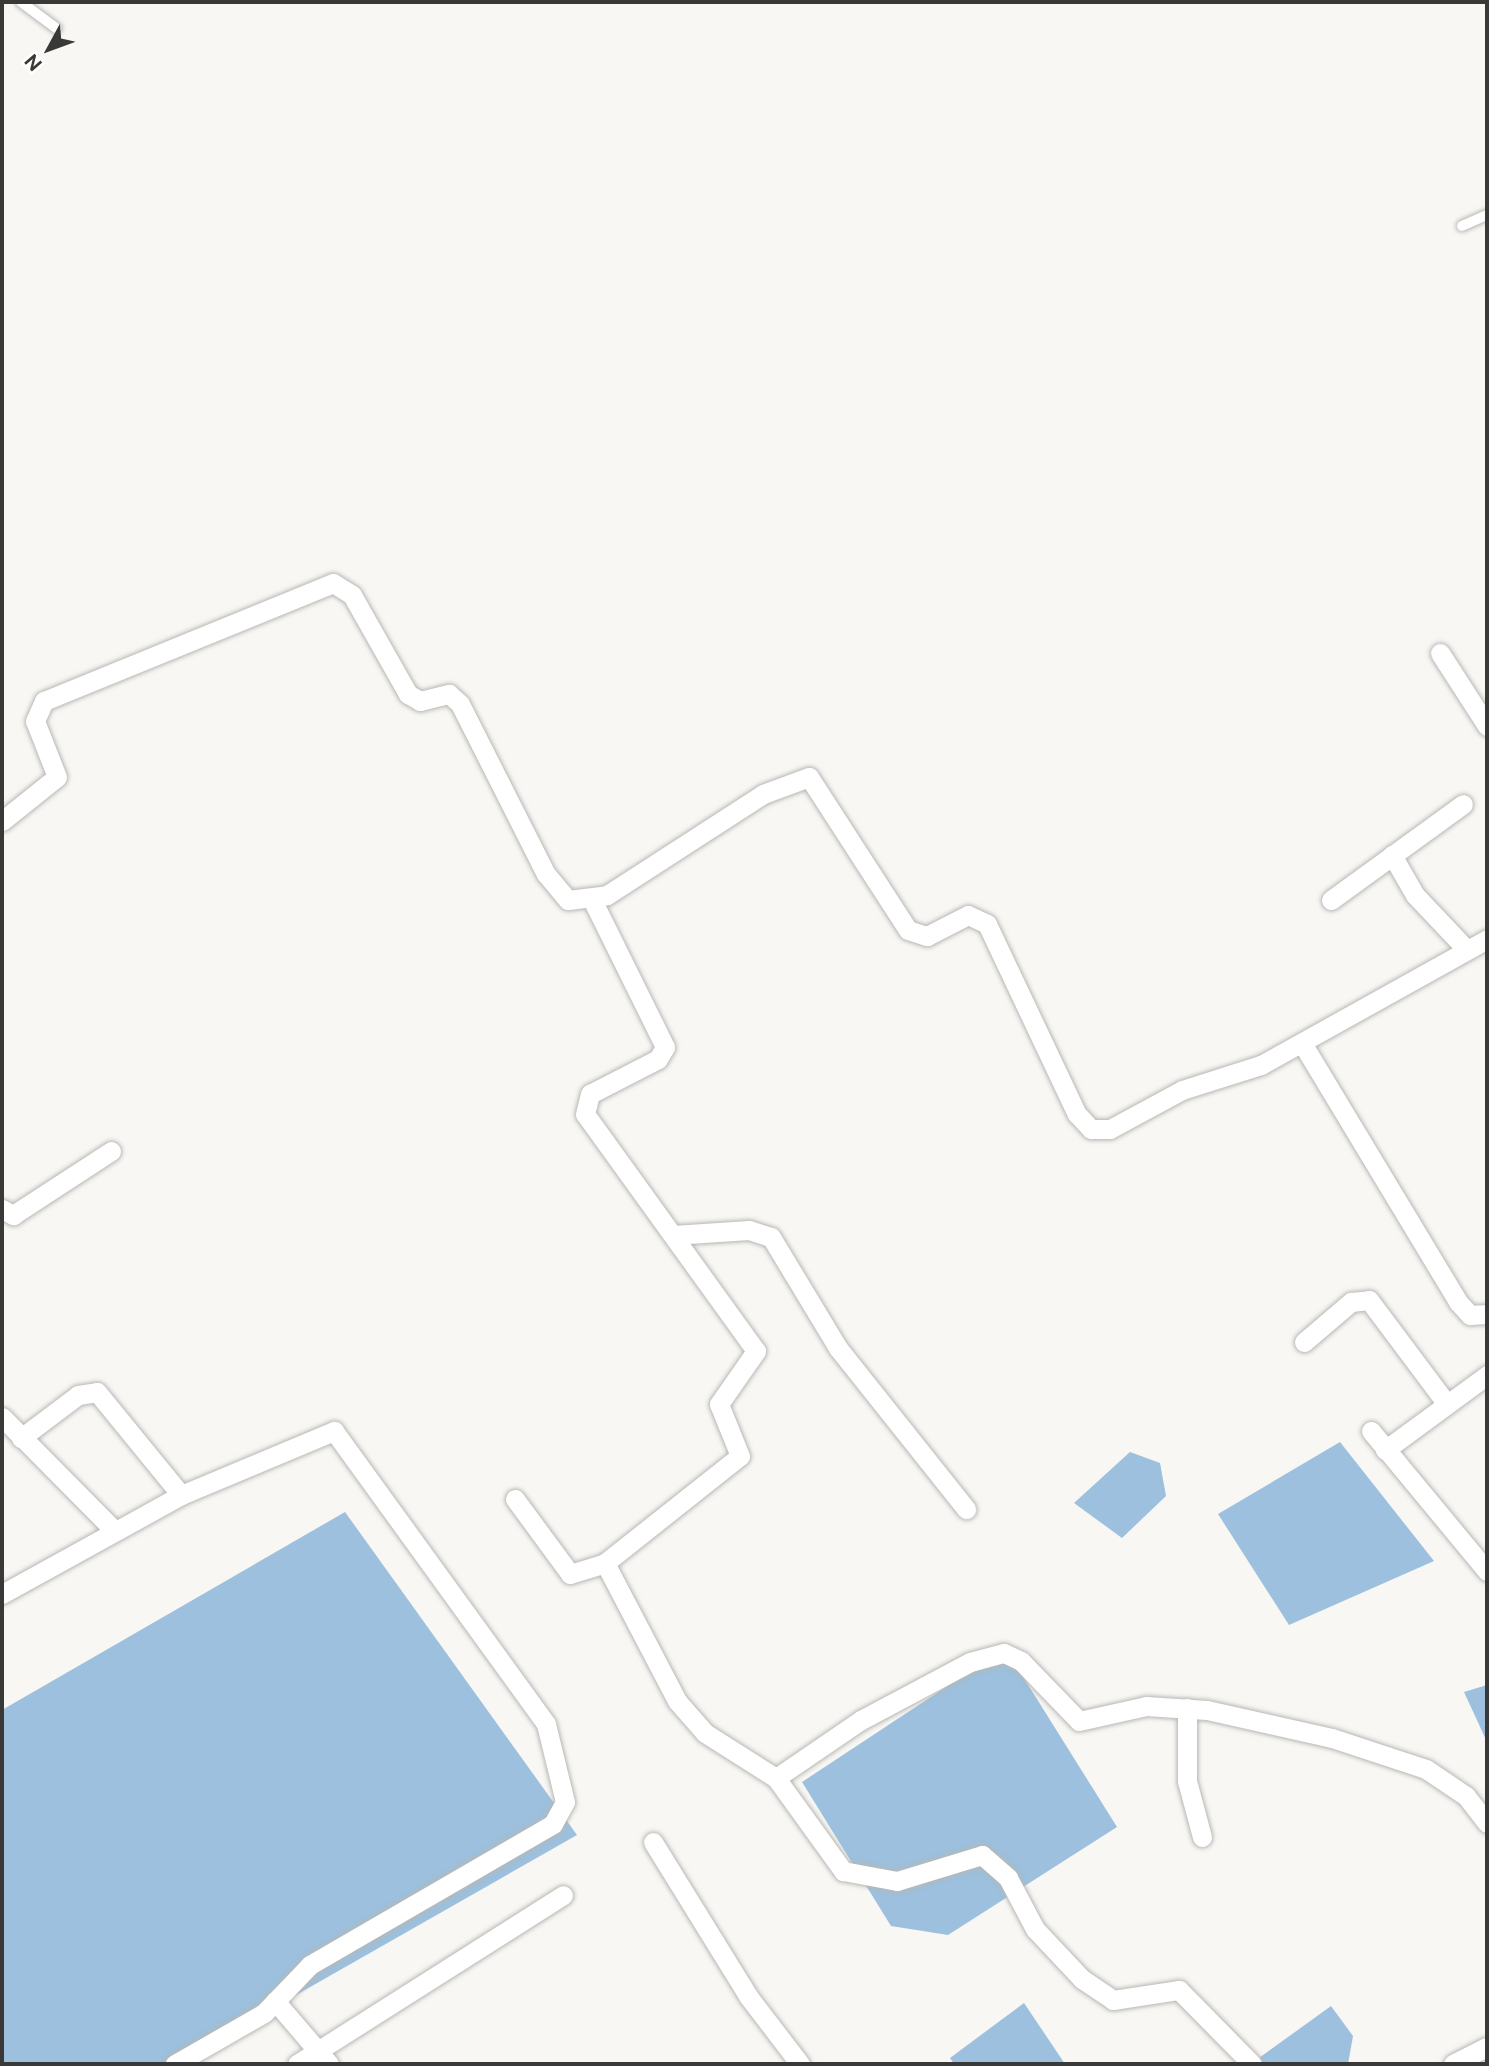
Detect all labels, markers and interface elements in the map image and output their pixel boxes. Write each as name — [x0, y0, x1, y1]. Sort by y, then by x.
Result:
north arrow — [14, 14, 84, 84]
text: N — [20, 50, 46, 76]

